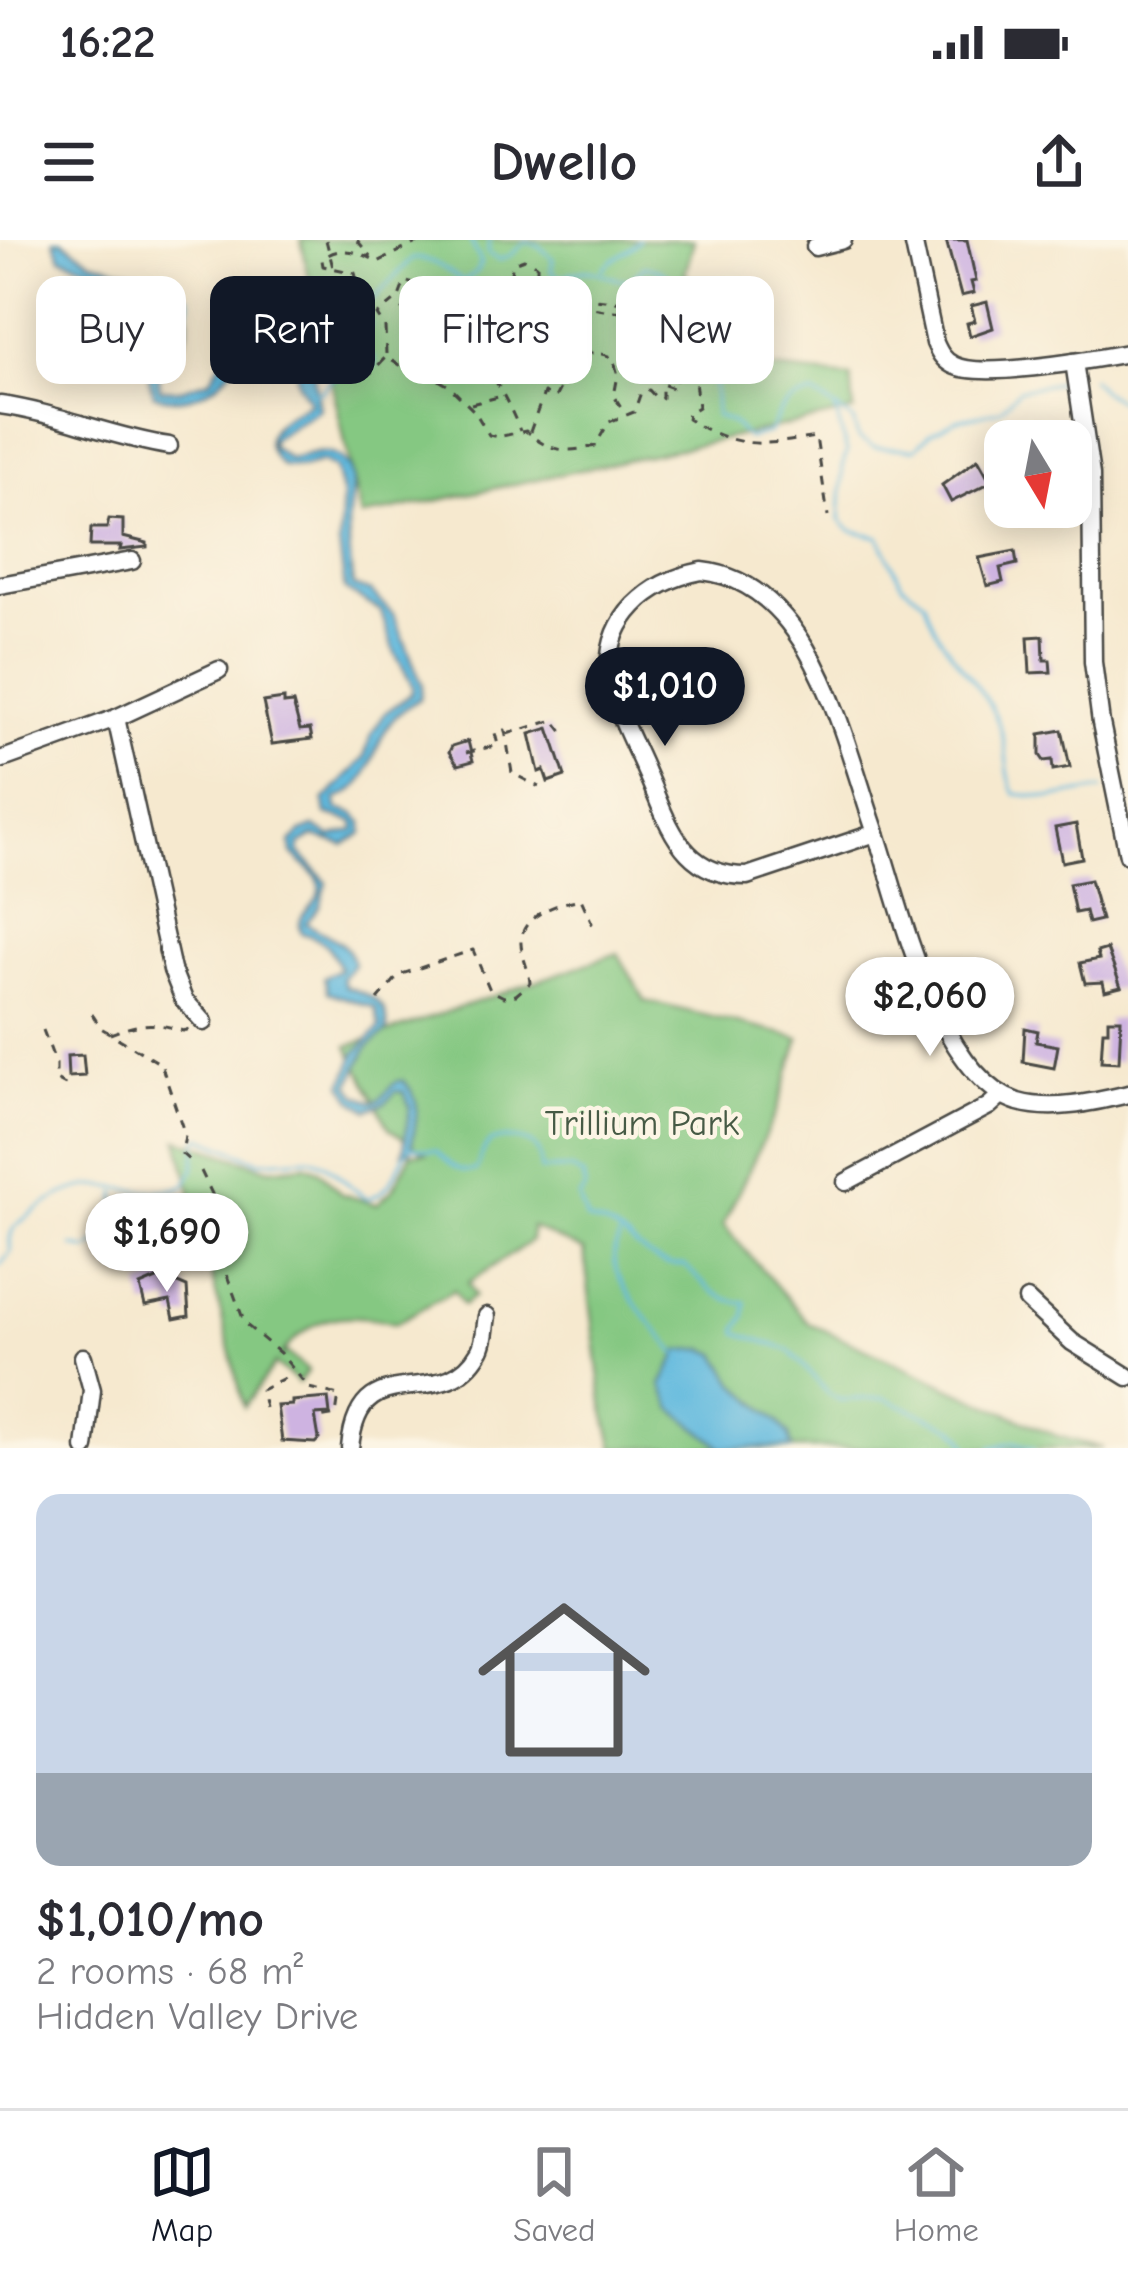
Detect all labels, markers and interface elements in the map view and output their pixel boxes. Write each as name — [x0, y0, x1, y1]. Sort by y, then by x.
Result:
text: 16:22 — [60, 16, 155, 68]
icon: menu — [36, 129, 102, 195]
icon: share — [1026, 129, 1092, 195]
text: Dwello — [490, 131, 638, 194]
chip: Buy — [36, 276, 186, 384]
chip: Rent — [210, 276, 375, 384]
chip: Filters — [399, 276, 592, 384]
chip: New — [616, 276, 774, 384]
north arrow — [984, 420, 1092, 528]
map controls — [984, 420, 1092, 528]
pin: $1,010 — [567, 647, 763, 749]
text: $1,010 — [612, 663, 718, 708]
pin: $2,060 — [832, 957, 1028, 1059]
text: $2,060 — [872, 973, 988, 1018]
park label: Trillium Park — [545, 1103, 740, 1144]
pin: $1,690 — [69, 1193, 265, 1295]
text: $1,690 — [112, 1209, 222, 1254]
icon: home — [456, 1572, 672, 1788]
text: $1,010/mo — [36, 1890, 264, 1949]
text: 2 rooms · 68 m² — [36, 1949, 303, 1994]
text: Hidden Valley Drive — [36, 1994, 358, 2039]
tab: Map — [149, 2139, 215, 2249]
tab: Saved — [513, 2139, 596, 2249]
tab: Home — [894, 2139, 979, 2249]

